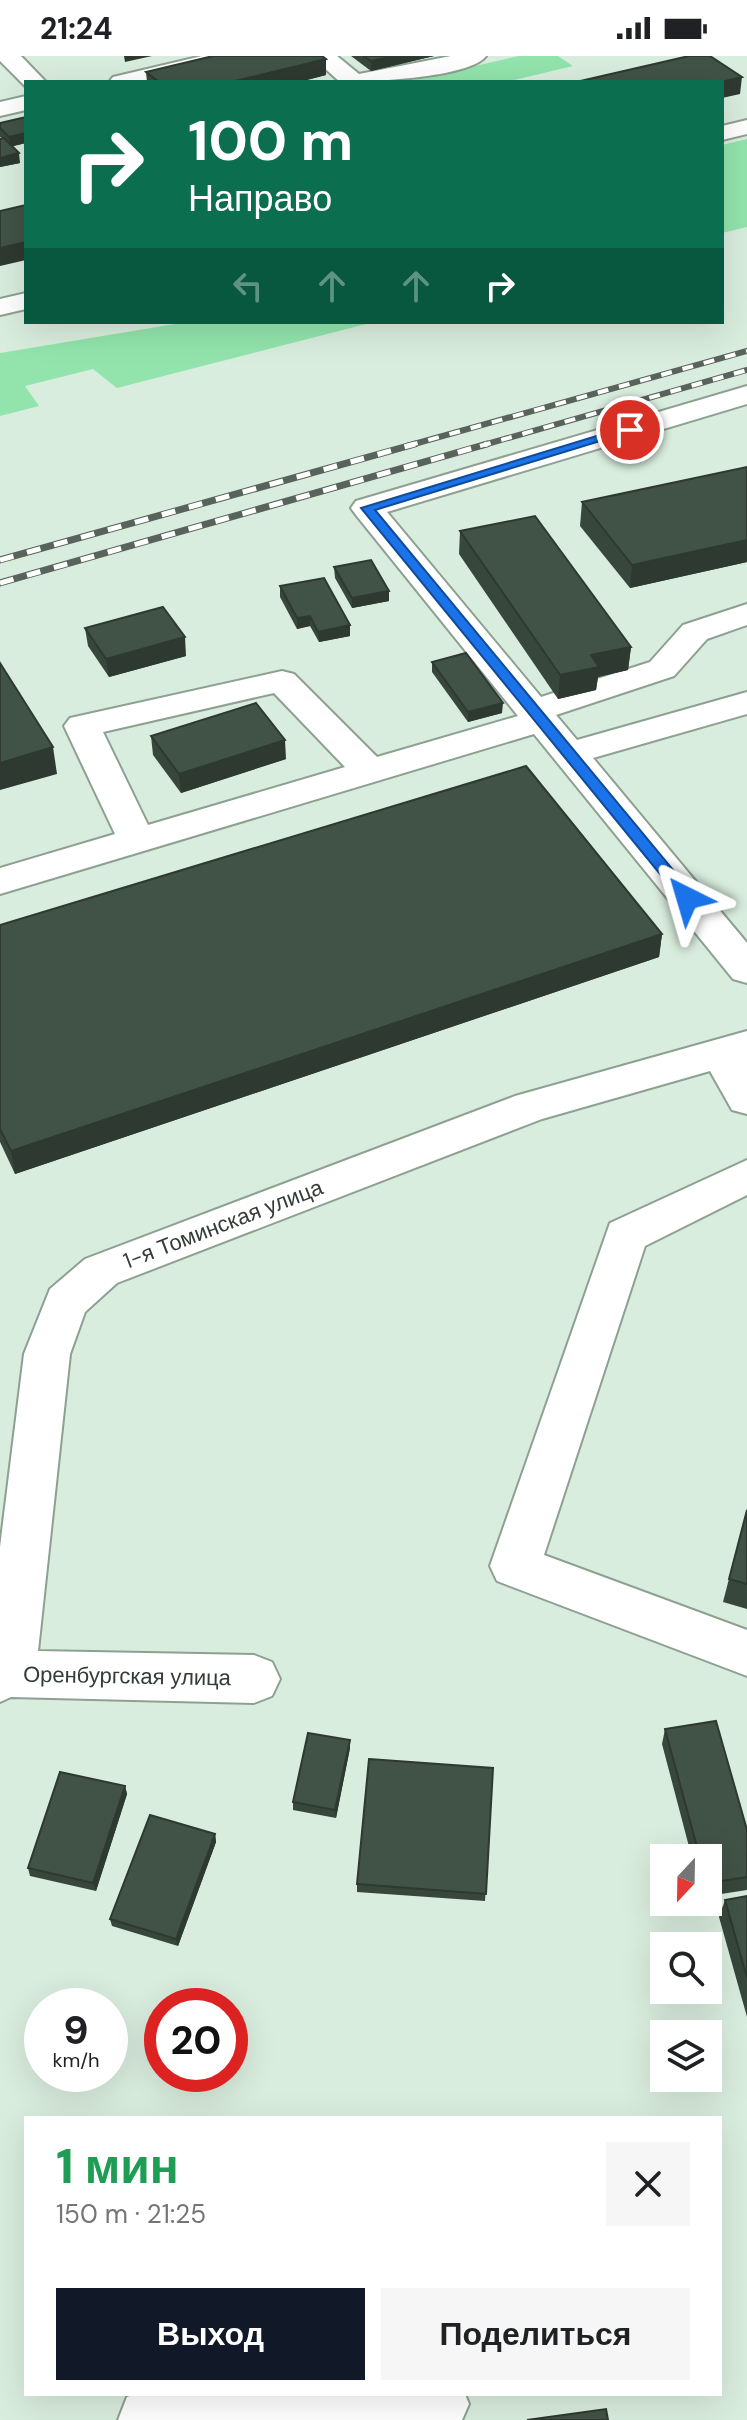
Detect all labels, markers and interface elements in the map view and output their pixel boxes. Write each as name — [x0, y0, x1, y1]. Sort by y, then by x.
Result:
text: 21:24 — [40, 9, 112, 48]
text: 100 m — [188, 104, 353, 177]
icon: right — [56, 112, 160, 216]
text: Направо — [188, 175, 332, 222]
icon: left — [226, 264, 270, 308]
icon: ahead — [310, 264, 354, 308]
icon: ahead — [394, 264, 438, 308]
icon: right — [478, 264, 522, 308]
pin — [596, 396, 664, 464]
icon: arrive — [608, 408, 652, 452]
position arrow — [645, 856, 729, 940]
street label: 1-я Томинская улица — [119, 1172, 328, 1275]
street label: Оренбургская улица — [23, 1660, 232, 1692]
north arrow — [650, 1844, 722, 1916]
map controls — [650, 1844, 722, 2092]
button: search — [650, 1932, 722, 2004]
speed limit sign: 20 — [144, 1988, 248, 2092]
text: 9 — [63, 2004, 89, 2056]
button: layers — [650, 2020, 722, 2092]
text: km/h — [52, 2047, 100, 2073]
text: 1 мин — [56, 2135, 179, 2198]
button: close — [606, 2142, 690, 2226]
text: 150 m · 21:25 — [56, 2197, 206, 2231]
button: Выход — [56, 2288, 365, 2380]
button: Поделиться — [381, 2288, 690, 2380]

